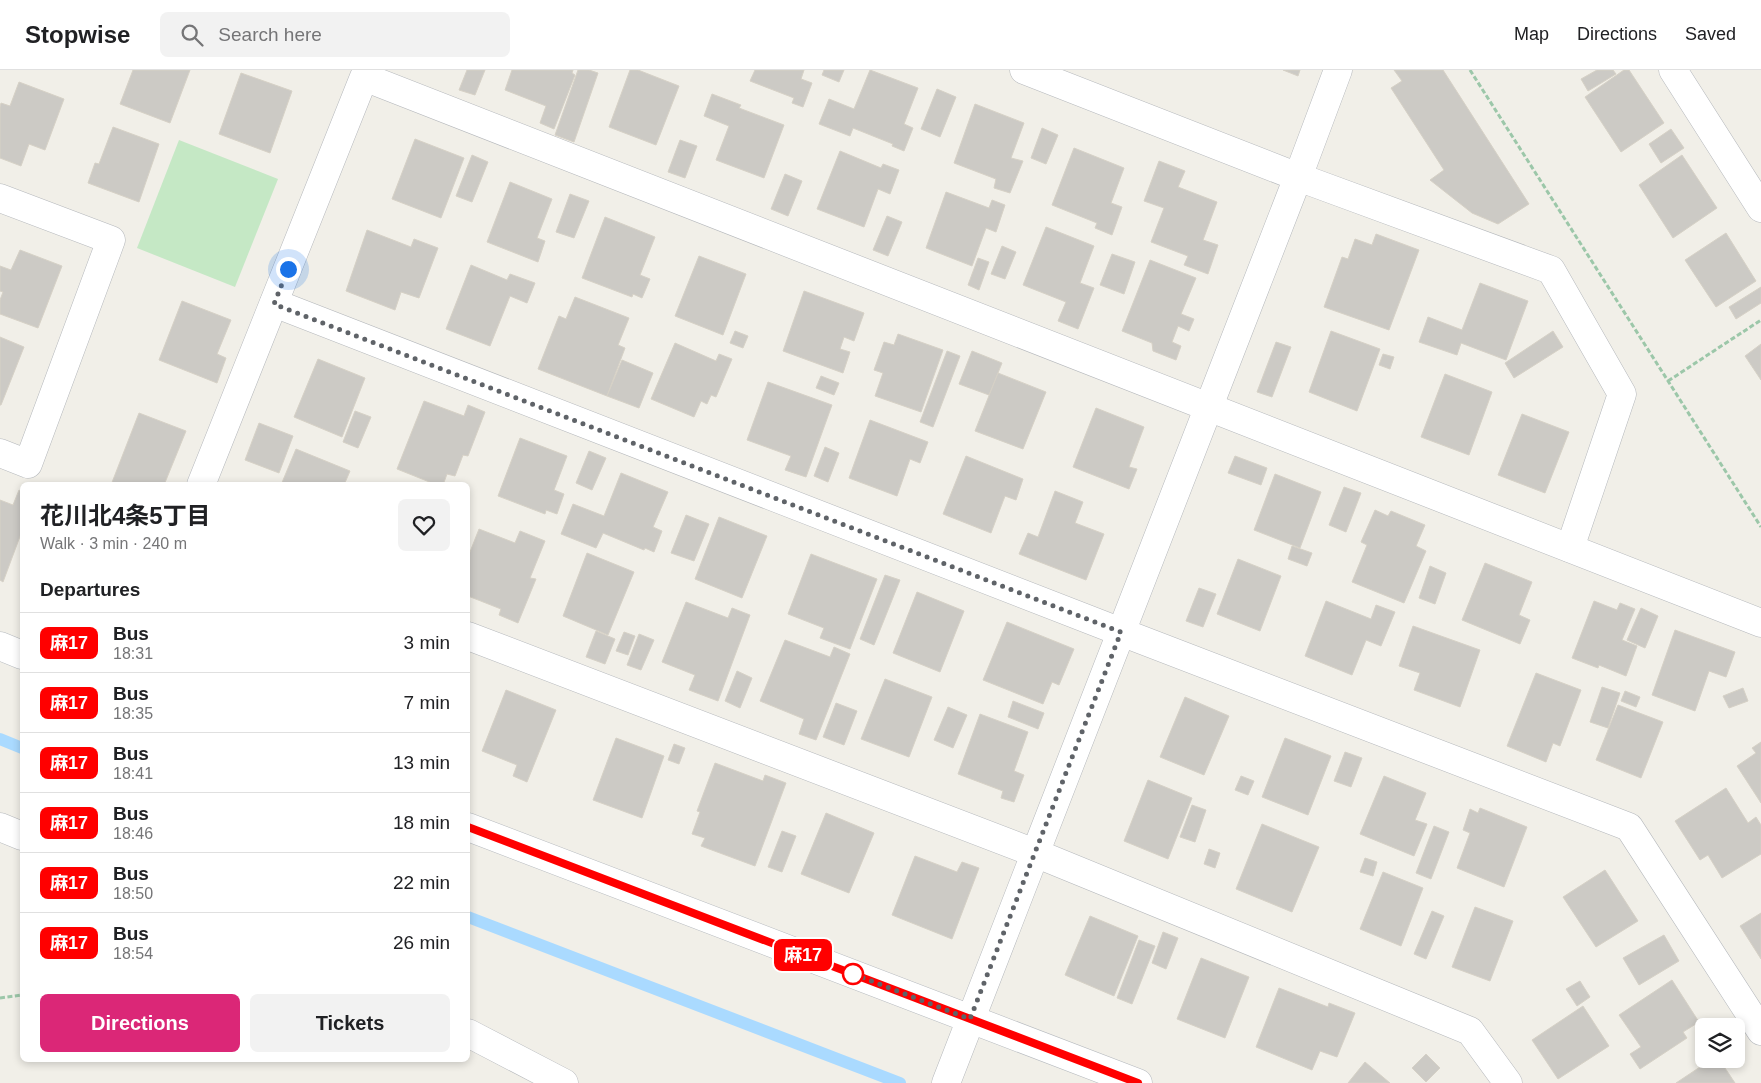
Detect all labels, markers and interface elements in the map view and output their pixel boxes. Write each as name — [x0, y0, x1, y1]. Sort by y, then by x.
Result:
search box — [160, 12, 510, 57]
text: Stopwise — [25, 21, 130, 48]
icon: search — [178, 21, 206, 49]
text: Search here — [218, 24, 322, 45]
text: Map — [1514, 24, 1549, 44]
text: Directions — [1577, 24, 1657, 44]
text: Saved — [1685, 24, 1736, 44]
your location — [276, 257, 301, 282]
button: heart — [398, 499, 450, 551]
text: 花川北4条5丁目 — [40, 502, 211, 529]
text: Walk · 3 min · 240 m — [40, 535, 187, 552]
text: Departures — [40, 579, 140, 600]
text: Bus — [113, 623, 149, 644]
text: 3 min — [404, 632, 450, 653]
text: 麻17 — [50, 633, 88, 653]
text: 18:31 — [113, 645, 153, 662]
text: Bus — [113, 683, 149, 704]
text: 7 min — [404, 692, 450, 713]
text: 麻17 — [50, 693, 88, 713]
text: 18:35 — [113, 705, 153, 722]
text: Bus — [113, 743, 149, 764]
text: 13 min — [393, 752, 450, 773]
text: 麻17 — [50, 753, 88, 773]
text: 18:41 — [113, 765, 153, 782]
text: Bus — [113, 803, 149, 824]
text: 18 min — [393, 812, 450, 833]
text: 麻17 — [50, 813, 88, 833]
text: 18:46 — [113, 825, 153, 842]
text: Bus — [113, 863, 149, 884]
text: 22 min — [393, 872, 450, 893]
text: 麻17 — [50, 873, 88, 893]
text: 18:50 — [113, 885, 153, 902]
text: Bus — [113, 923, 149, 944]
text: 26 min — [393, 932, 450, 953]
text: 麻17 — [50, 933, 88, 953]
line badge: 麻17 — [774, 939, 832, 971]
text: 18:54 — [113, 945, 153, 962]
text: 麻17 — [784, 945, 822, 965]
unlabelled marker — [842, 963, 864, 985]
button: Directions — [40, 994, 240, 1052]
button: Tickets — [250, 994, 450, 1052]
map controls — [1695, 1018, 1745, 1068]
button: layers — [1695, 1018, 1745, 1068]

